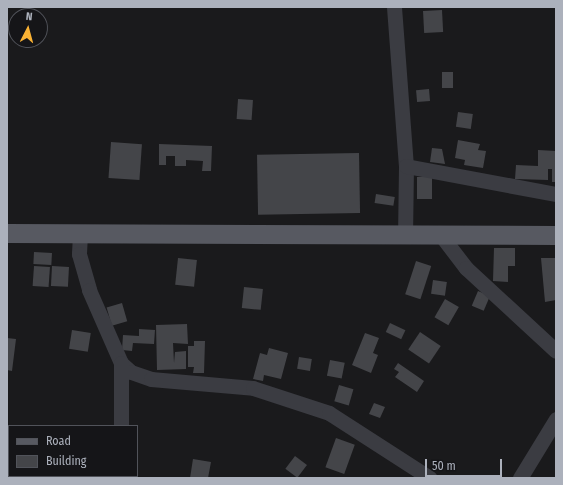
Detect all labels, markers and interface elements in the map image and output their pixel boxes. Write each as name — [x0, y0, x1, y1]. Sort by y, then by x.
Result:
north arrow — [8, 8, 48, 48]
text: N — [25, 10, 33, 23]
legend — [8, 425, 138, 477]
text: Road — [46, 434, 71, 448]
scale bar — [427, 451, 504, 477]
text: Building — [46, 454, 86, 468]
text: 50 m — [432, 459, 456, 473]

